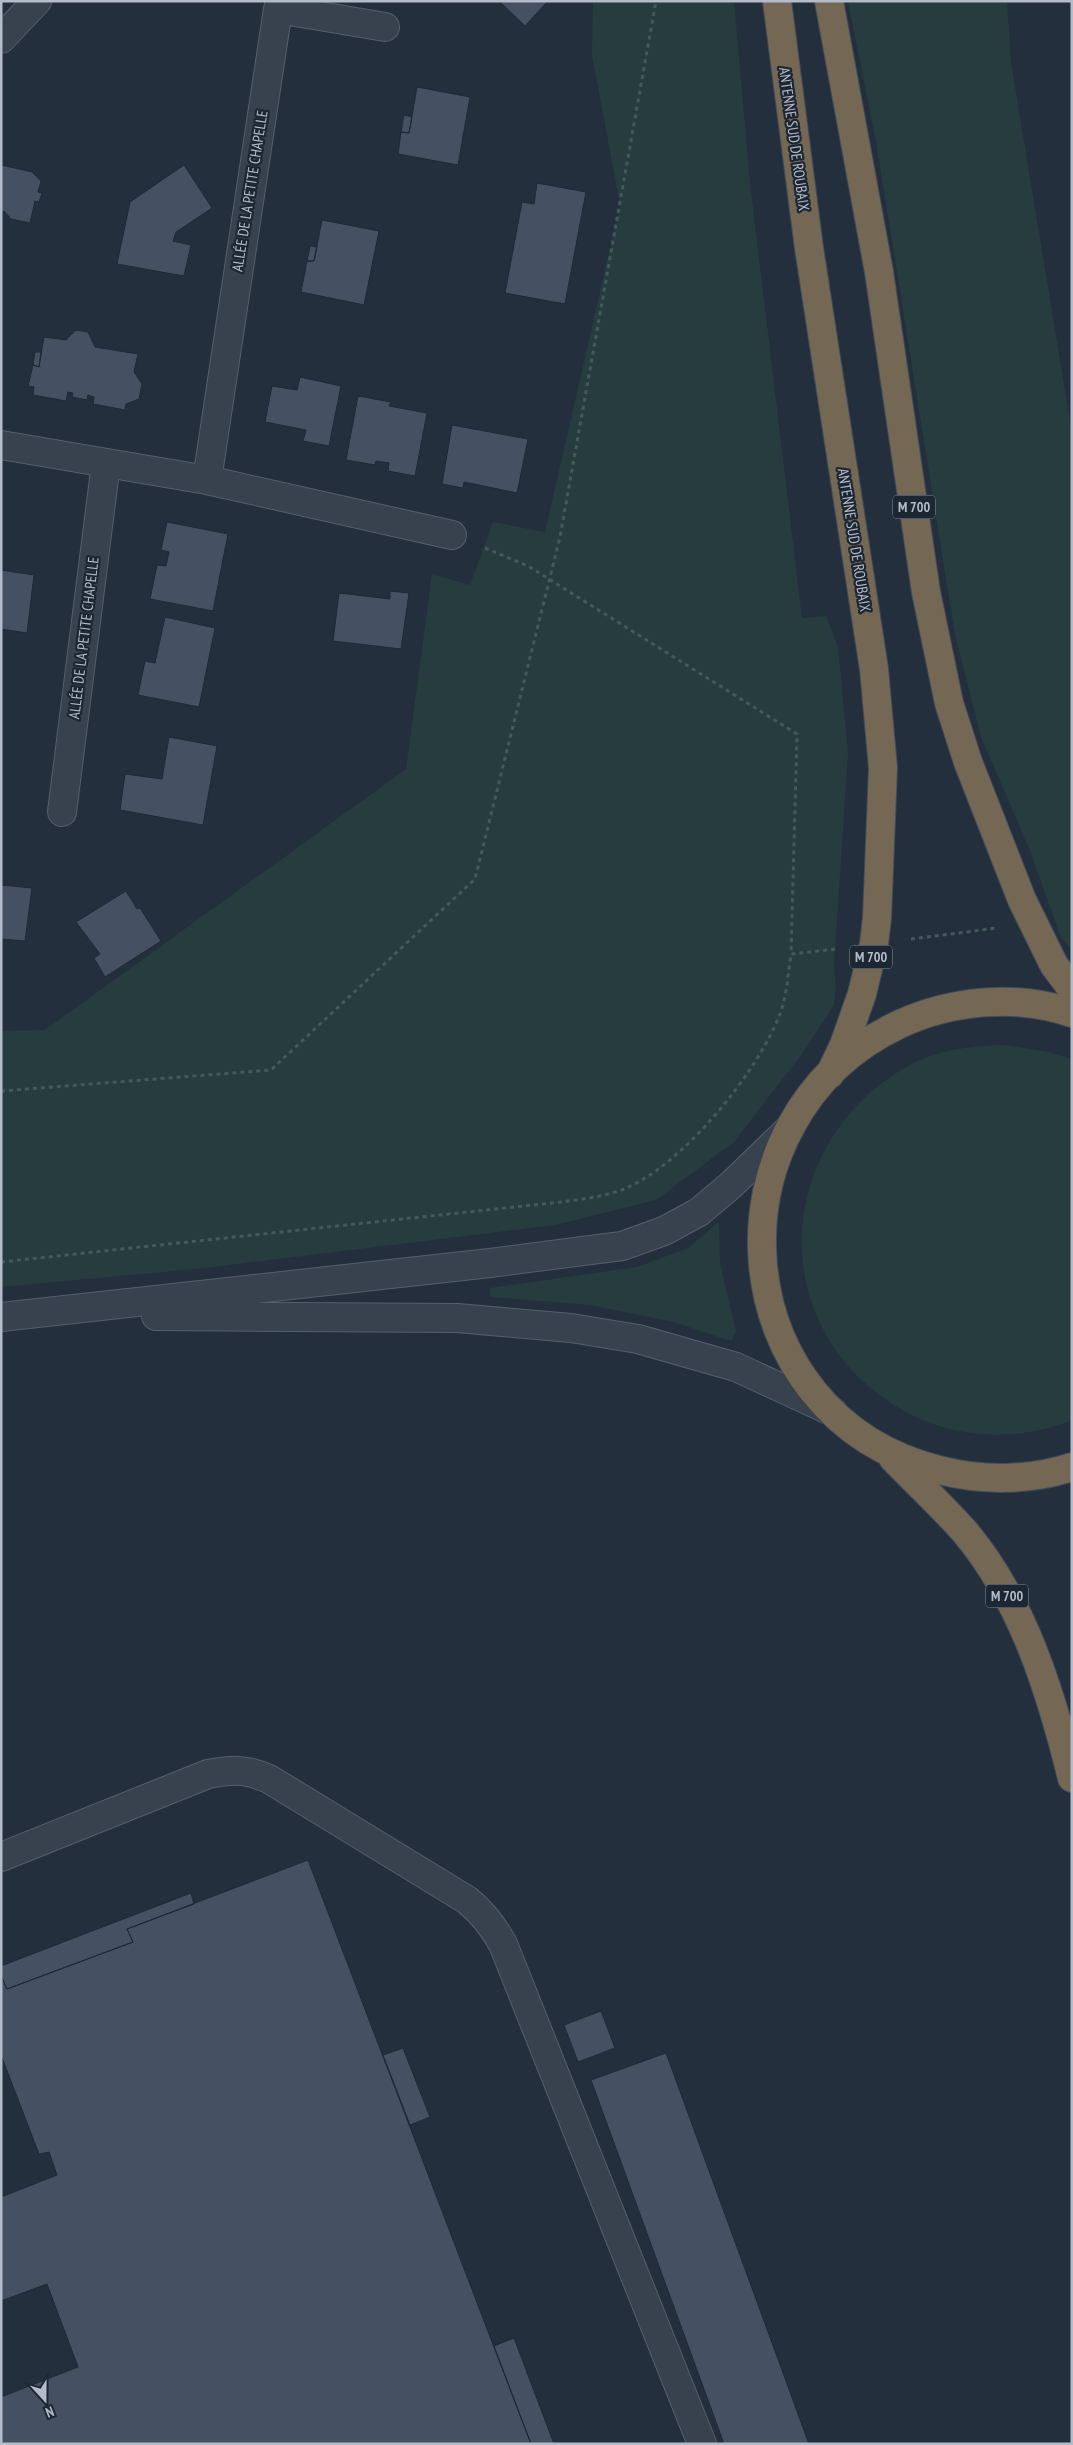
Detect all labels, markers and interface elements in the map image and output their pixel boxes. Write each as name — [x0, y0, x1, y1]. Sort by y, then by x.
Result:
street label: ANTENNE SUD DE ROUBAIX — [775, 66, 814, 212]
street label: ALLÉE DE LA PETITE CHAPELLE — [227, 109, 272, 273]
street label: ANTENNE SUD DE ROUBAIX — [834, 467, 875, 613]
road number: M 700 — [893, 496, 935, 518]
street label: ALLÉE DE LA PETITE CHAPELLE — [64, 556, 103, 720]
road number: M 700 — [850, 946, 892, 969]
road number: M 700 — [986, 1584, 1028, 1608]
north arrow — [20, 2375, 70, 2425]
text: N — [43, 2402, 56, 2422]

